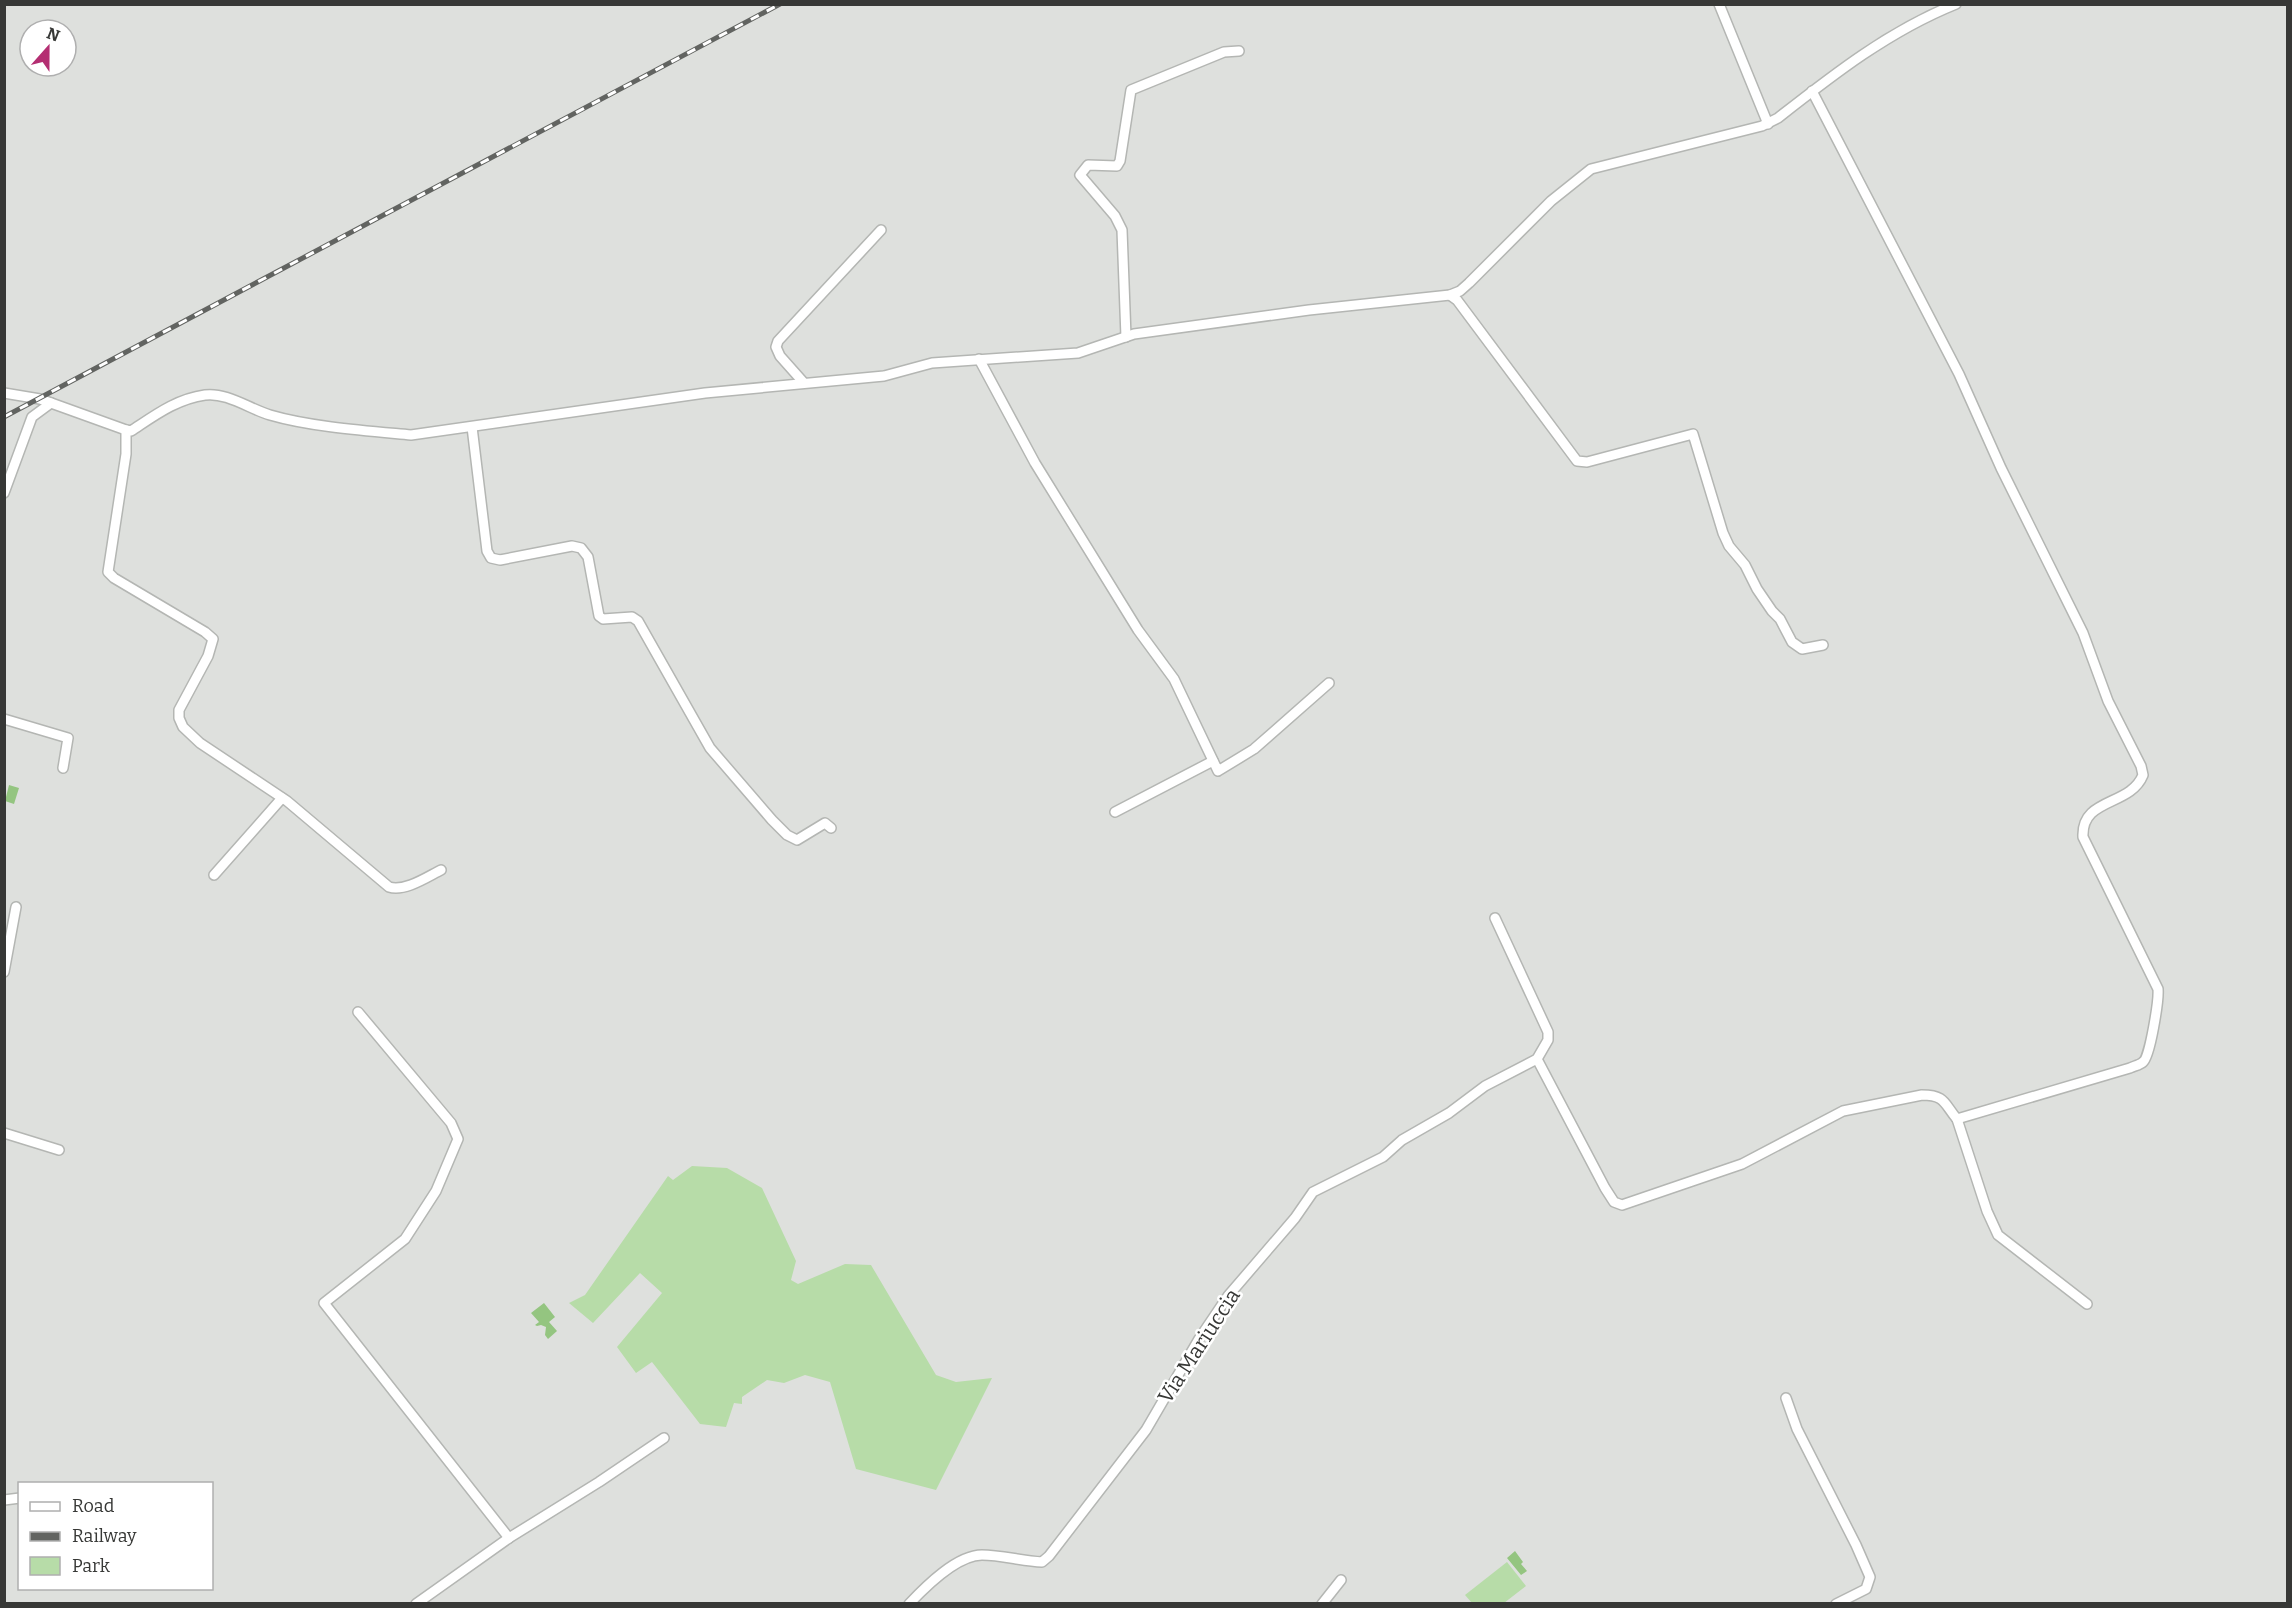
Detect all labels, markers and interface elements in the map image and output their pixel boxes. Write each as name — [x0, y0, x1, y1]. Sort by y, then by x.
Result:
north arrow — [18, 18, 78, 78]
text: N — [44, 23, 62, 46]
street label: Via Mariuccia — [1152, 1283, 1246, 1408]
legend — [18, 1482, 213, 1590]
text: Road — [72, 1495, 115, 1517]
text: Railway — [72, 1525, 137, 1547]
text: Park — [72, 1555, 111, 1577]

